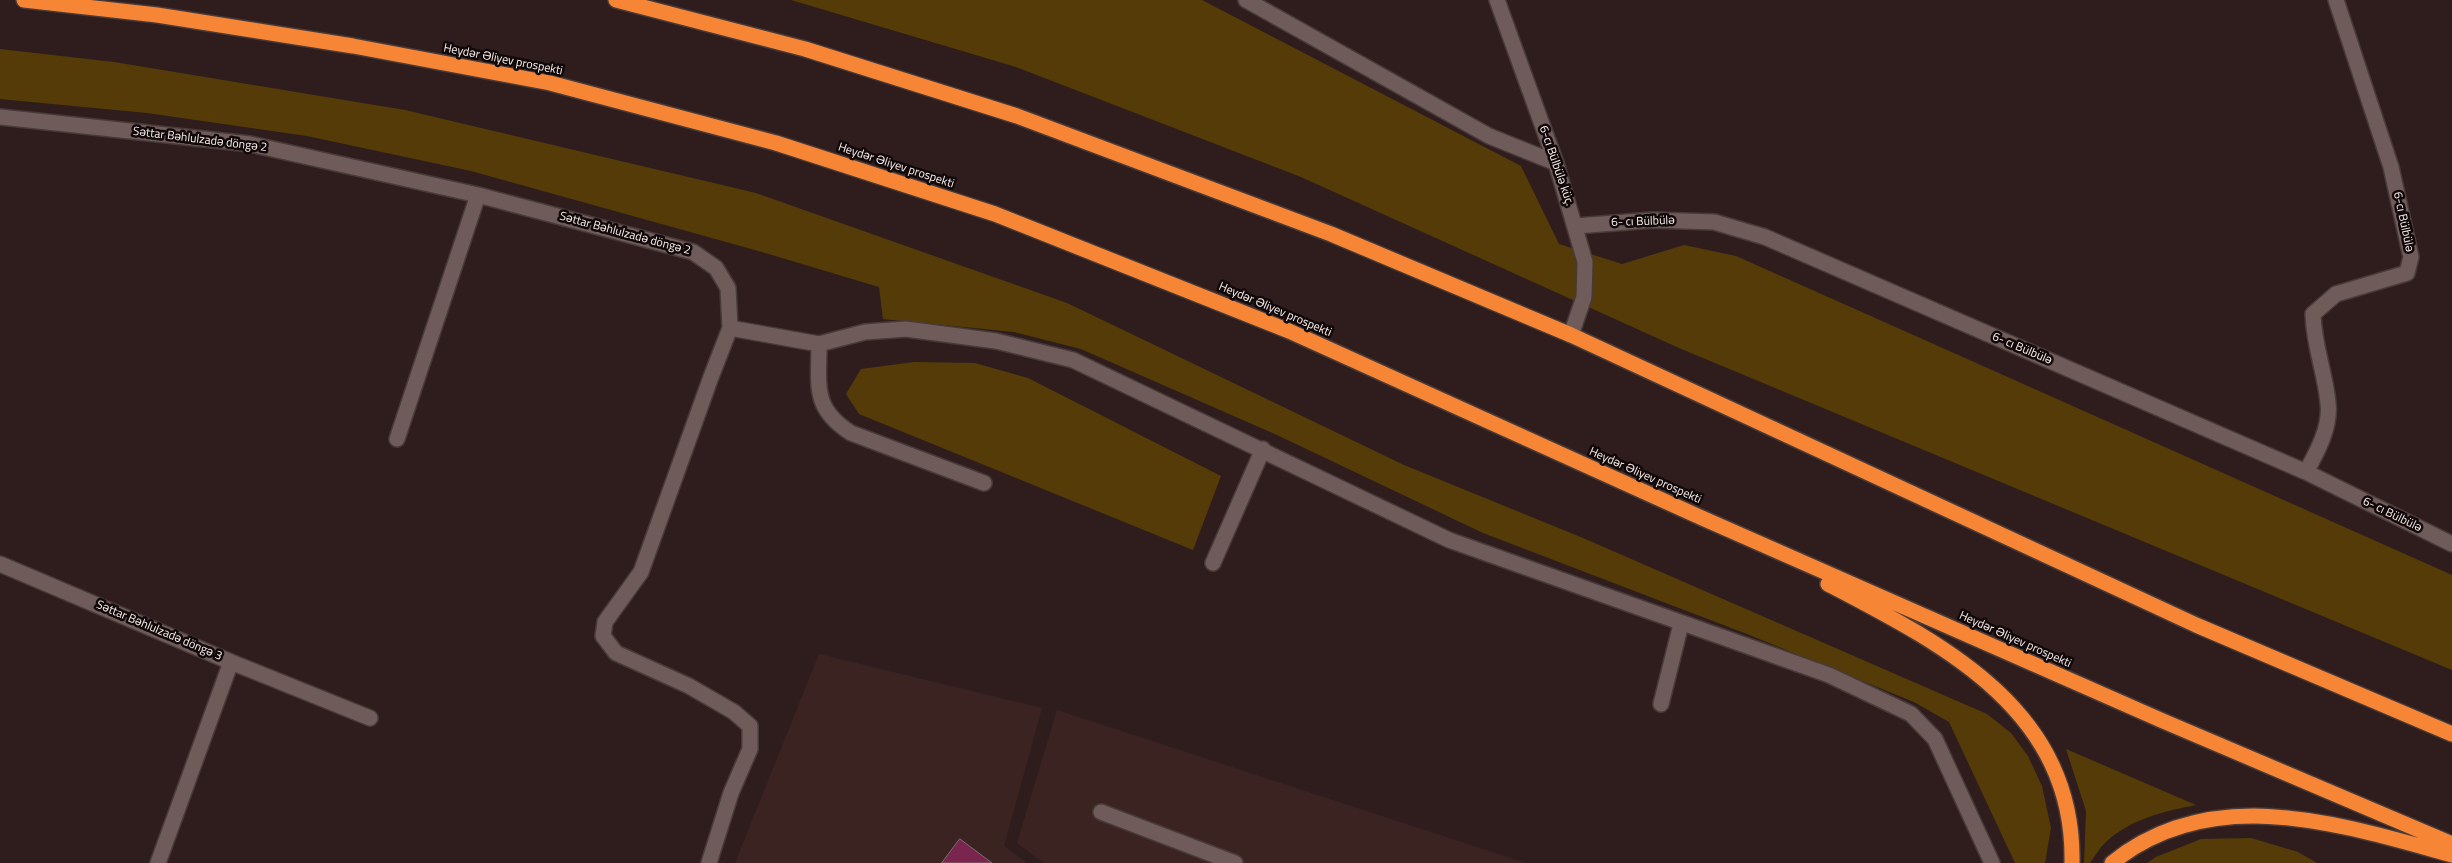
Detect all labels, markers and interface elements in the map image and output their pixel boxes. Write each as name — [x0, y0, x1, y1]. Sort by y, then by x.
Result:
street label: Heydər Əliyev prospekti — [442, 41, 564, 79]
street label: 6-cı Bülbülə küç. — [1536, 124, 1576, 208]
street label: Səttar Bəhlulzadə döngə 2 — [132, 125, 268, 155]
street label: Heydər Əliyev prospekti — [836, 140, 956, 192]
street label: 6-cı Bülbülə — [2390, 191, 2416, 253]
street label: Səttar Bəhlulzadə döngə 2 — [558, 210, 692, 258]
street label: 6- cı Bülbülə — [1611, 214, 1675, 230]
street label: Heydər Əliyev prospekti — [1216, 280, 1334, 340]
street label: 6- cı Bülbülə — [1990, 330, 2054, 368]
street label: Heydər Əliyev prospekti — [1587, 445, 1703, 507]
street label: 6- cı Bülbülə — [2360, 495, 2424, 535]
street label: Səttar Bəhlulzadə döngə 3 — [94, 598, 224, 664]
street label: Heydər Əliyev prospekti — [1957, 609, 2073, 671]

